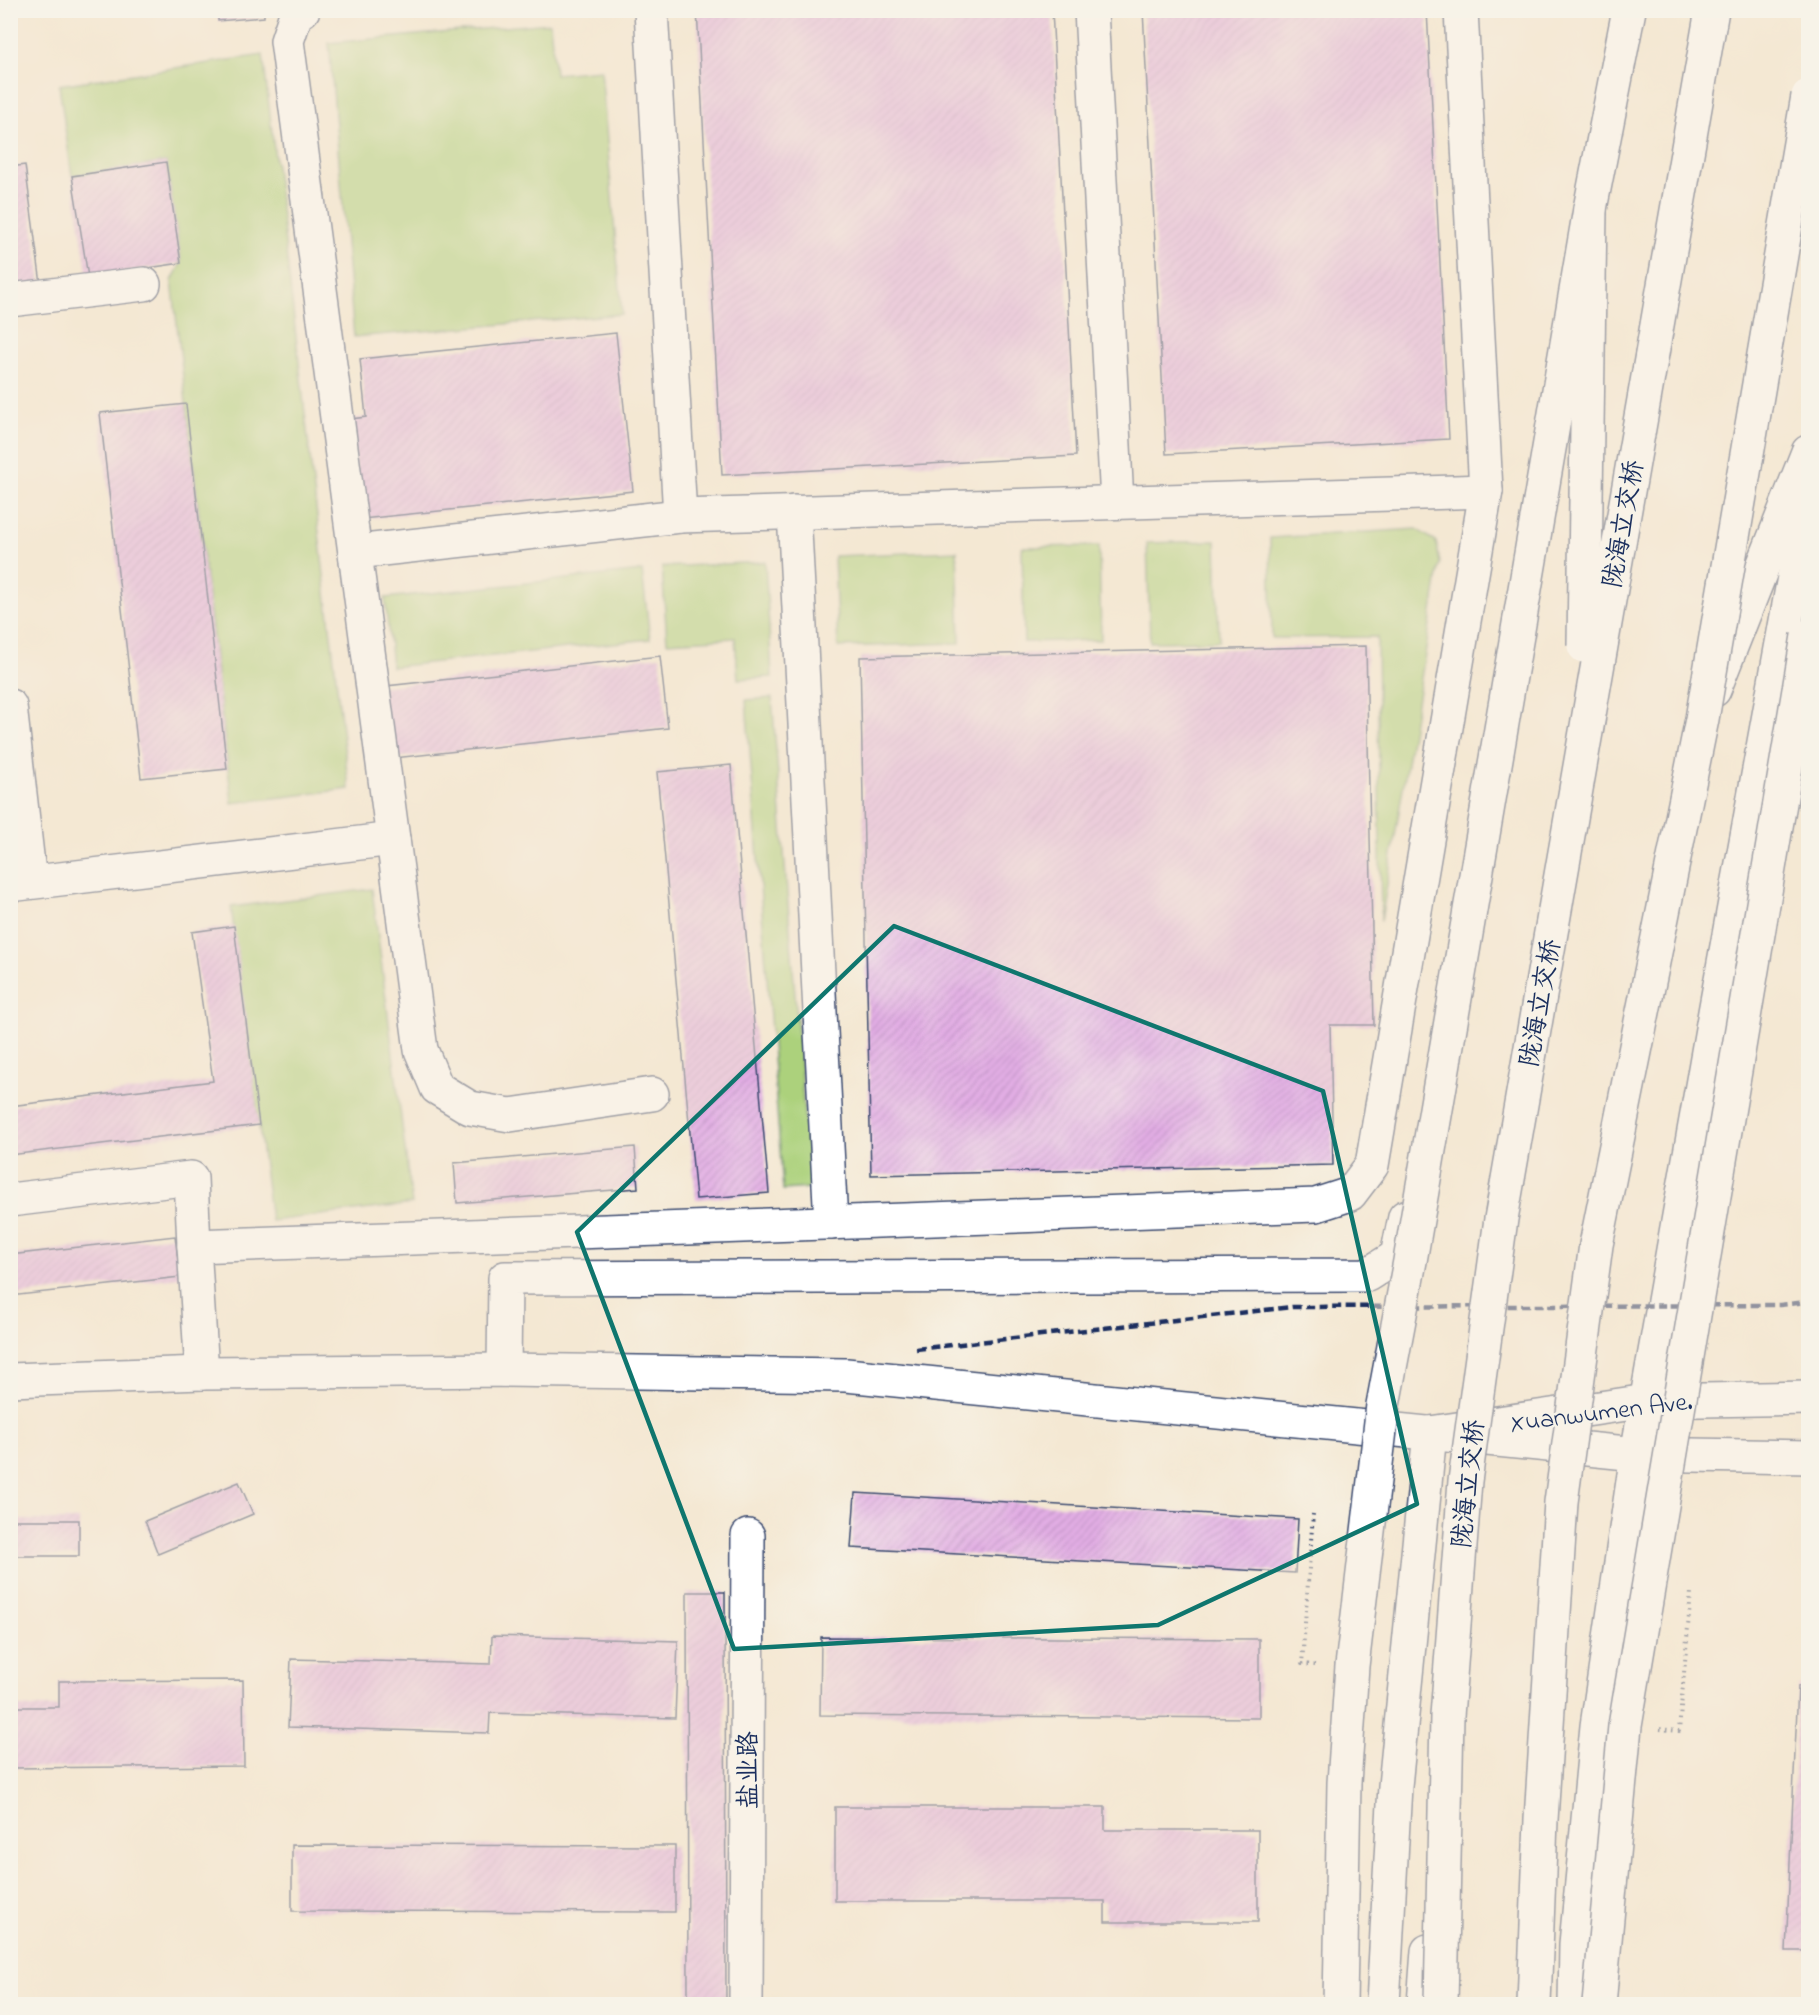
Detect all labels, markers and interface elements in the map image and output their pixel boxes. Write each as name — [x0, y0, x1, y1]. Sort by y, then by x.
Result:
street label: 陇海立交桥 — [1595, 457, 1655, 592]
street label: 陇海立交桥 — [1512, 936, 1572, 1071]
street label: Xuanwumen Ave. — [1508, 1384, 1695, 1444]
street label: 陇海立交桥 — [1444, 1418, 1496, 1551]
street label: 盐业路 — [731, 1731, 769, 1809]

